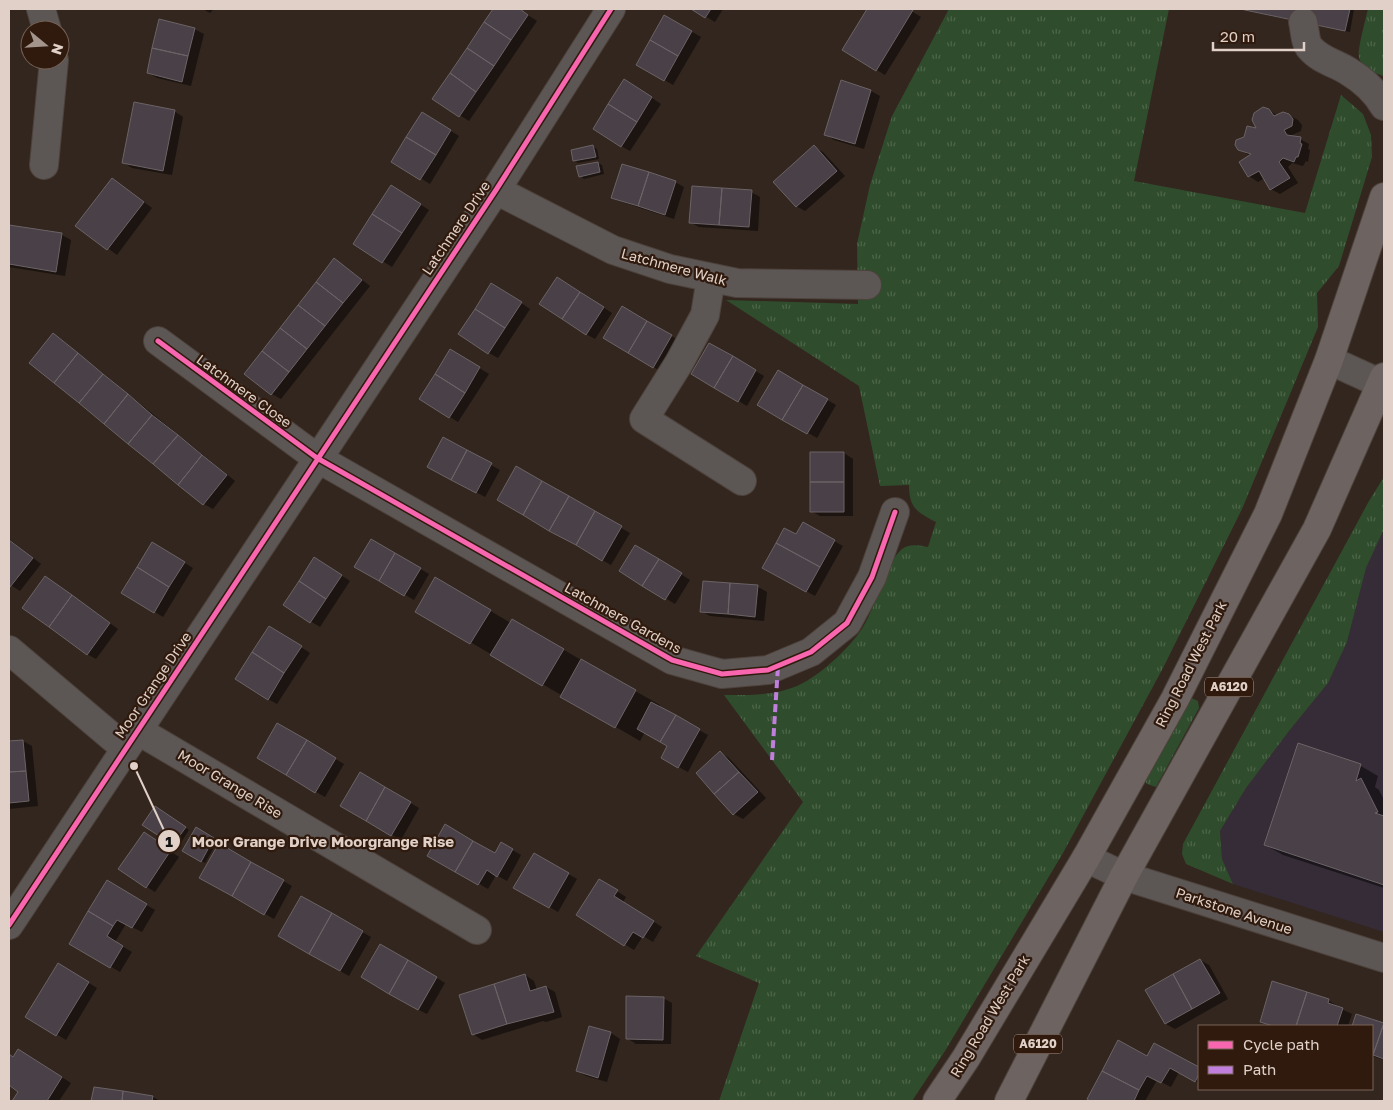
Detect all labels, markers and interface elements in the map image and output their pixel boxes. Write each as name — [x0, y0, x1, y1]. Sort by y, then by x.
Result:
north arrow — [20, 20, 70, 70]
scale bar — [1213, 20, 1304, 52]
text: 20 m — [1220, 27, 1255, 45]
text: N — [48, 41, 68, 57]
street label: Latchmere Drive — [418, 177, 493, 278]
street label: Latchmere Walk — [620, 244, 729, 289]
street label: Latchmere Close — [194, 351, 295, 431]
street label: Latchmere Gardens — [562, 578, 685, 657]
street label: Ring Road West Park — [1151, 598, 1230, 730]
street label: Moor Grange Drive — [111, 628, 194, 741]
road number: A6120 — [1205, 678, 1253, 696]
street label: Moor Grange Rise — [175, 746, 285, 821]
callout: Moor Grange Drive Moorgrange Rise — [157, 826, 464, 856]
text: 1 — [165, 832, 173, 850]
text: Moor Grange Drive Moorgrange Rise — [192, 832, 454, 850]
street label: Parkstone Avenue — [1174, 884, 1295, 937]
street label: Ring Road West Park — [946, 951, 1033, 1080]
legend — [1198, 1025, 1373, 1090]
road number: A6120 — [1014, 1034, 1062, 1054]
text: Cycle path — [1243, 1035, 1319, 1053]
text: Path — [1243, 1060, 1276, 1078]

